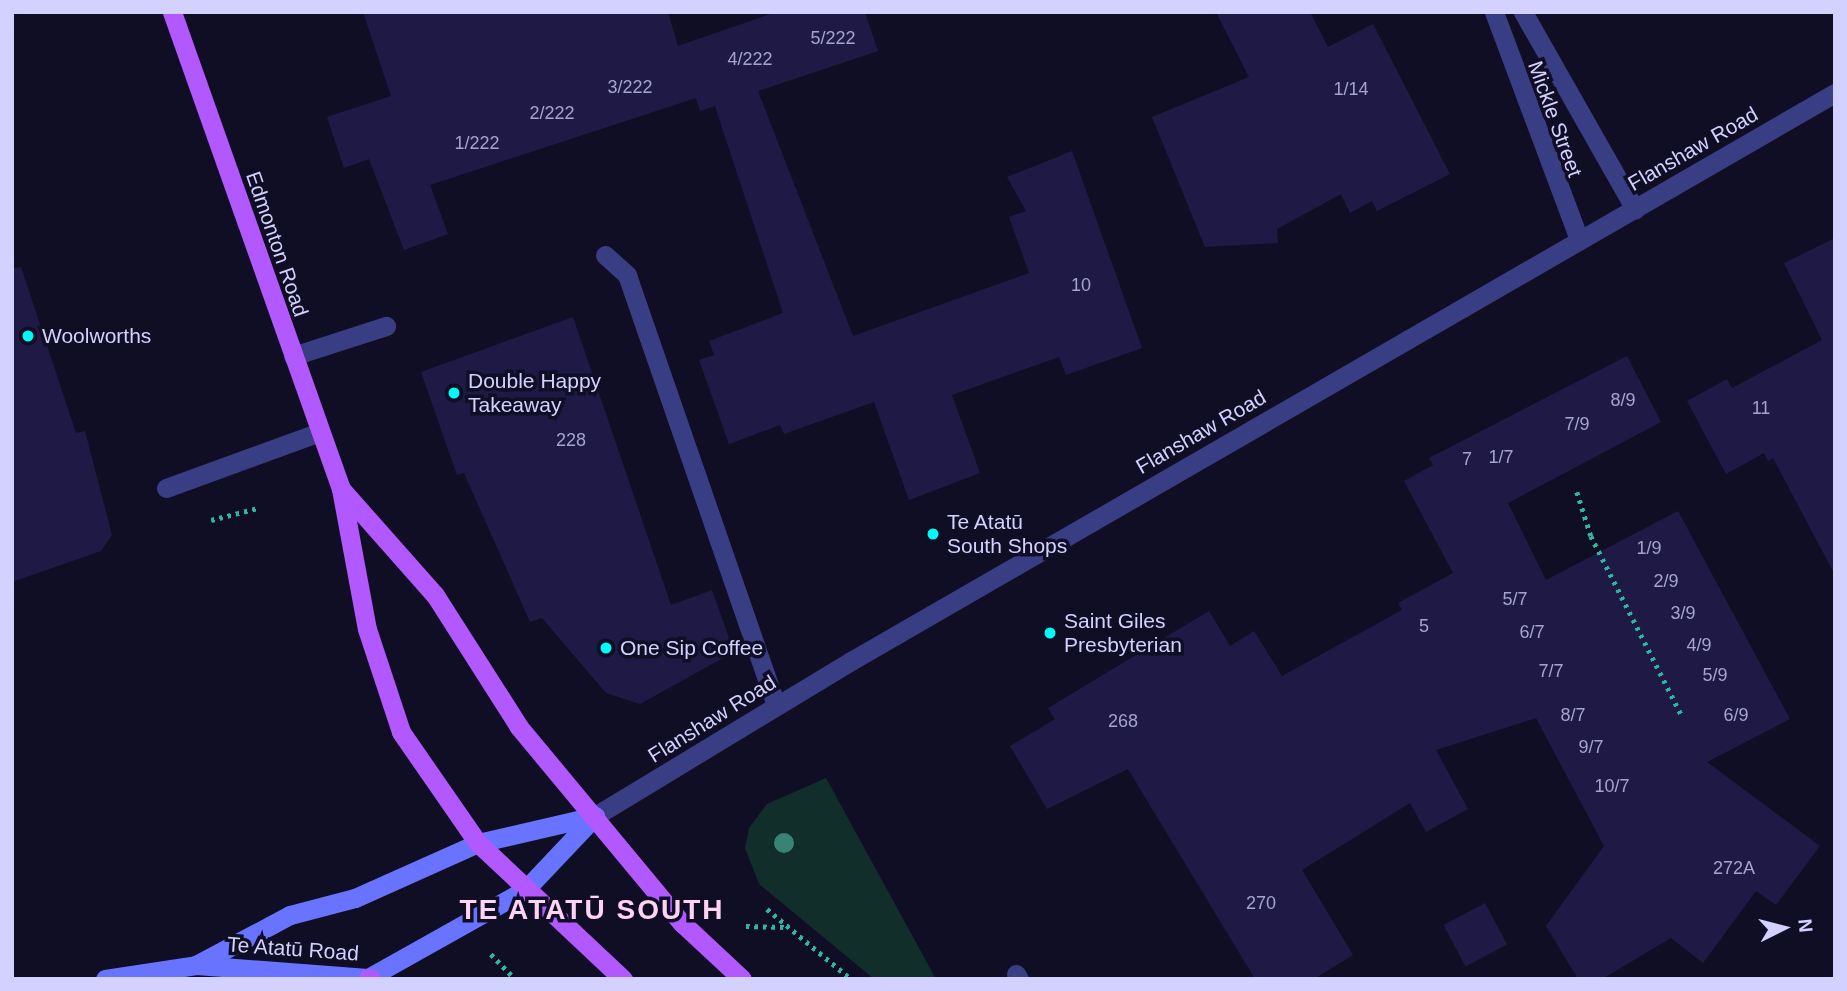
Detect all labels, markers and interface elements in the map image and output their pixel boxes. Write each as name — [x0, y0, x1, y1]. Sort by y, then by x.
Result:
house number: 5/222 — [810, 27, 856, 49]
house number: 4/222 — [727, 48, 773, 70]
street label: Mickle Street — [1522, 58, 1588, 180]
house number: 3/222 — [607, 76, 653, 98]
house number: 1/14 — [1333, 78, 1369, 100]
house number: 2/222 — [529, 102, 575, 124]
street label: Flanshaw Road — [1624, 102, 1762, 196]
house number: 1/222 — [454, 132, 500, 154]
street label: Edmonton Road — [240, 168, 314, 320]
house number: 10 — [1071, 274, 1091, 296]
place label: Woolworths — [42, 323, 151, 349]
marker: Woolworths — [20, 328, 36, 344]
place label: Double Happy Takeaway — [468, 368, 601, 418]
marker: Double Happy Takeaway — [446, 385, 462, 401]
street label: Flanshaw Road — [1132, 385, 1270, 479]
house number: 8/9 — [1610, 389, 1636, 411]
house number: 11 — [1752, 397, 1770, 419]
house number: 7/9 — [1564, 413, 1590, 435]
house number: 228 — [556, 429, 586, 451]
house number: 1/7 — [1488, 446, 1514, 468]
house number: 7 — [1462, 448, 1472, 470]
place label: Te Atatū South Shops — [947, 509, 1067, 559]
marker: Te Atatū South Shops — [925, 526, 941, 542]
house number: 1/9 — [1636, 537, 1662, 559]
house number: 2/9 — [1653, 570, 1679, 592]
house number: 5/7 — [1502, 588, 1528, 610]
house number: 3/9 — [1670, 602, 1696, 624]
place label: Saint Giles Presbyterian — [1064, 608, 1182, 658]
house number: 5 — [1419, 615, 1429, 637]
house number: 6/7 — [1519, 621, 1545, 643]
marker: Saint Giles Presbyterian — [1042, 625, 1058, 641]
house number: 4/9 — [1686, 634, 1712, 656]
place label: One Sip Coffee — [620, 635, 763, 661]
marker: One Sip Coffee — [598, 640, 614, 656]
house number: 7/7 — [1538, 660, 1564, 682]
house number: 5/9 — [1702, 664, 1728, 686]
street label: Flanshaw Road — [643, 670, 781, 768]
house number: 8/7 — [1560, 704, 1586, 726]
house number: 6/9 — [1723, 704, 1749, 726]
house number: 268 — [1108, 710, 1138, 732]
house number: 9/7 — [1578, 736, 1604, 758]
house number: 10/7 — [1594, 775, 1630, 797]
house number: 272A — [1713, 857, 1755, 879]
house number: 270 — [1246, 892, 1276, 914]
district label: TE ATATŪ SOUTH — [461, 893, 723, 927]
north arrow — [1749, 893, 1819, 963]
text: N — [1794, 918, 1817, 934]
street label: Te Atatū Road — [226, 932, 360, 966]

